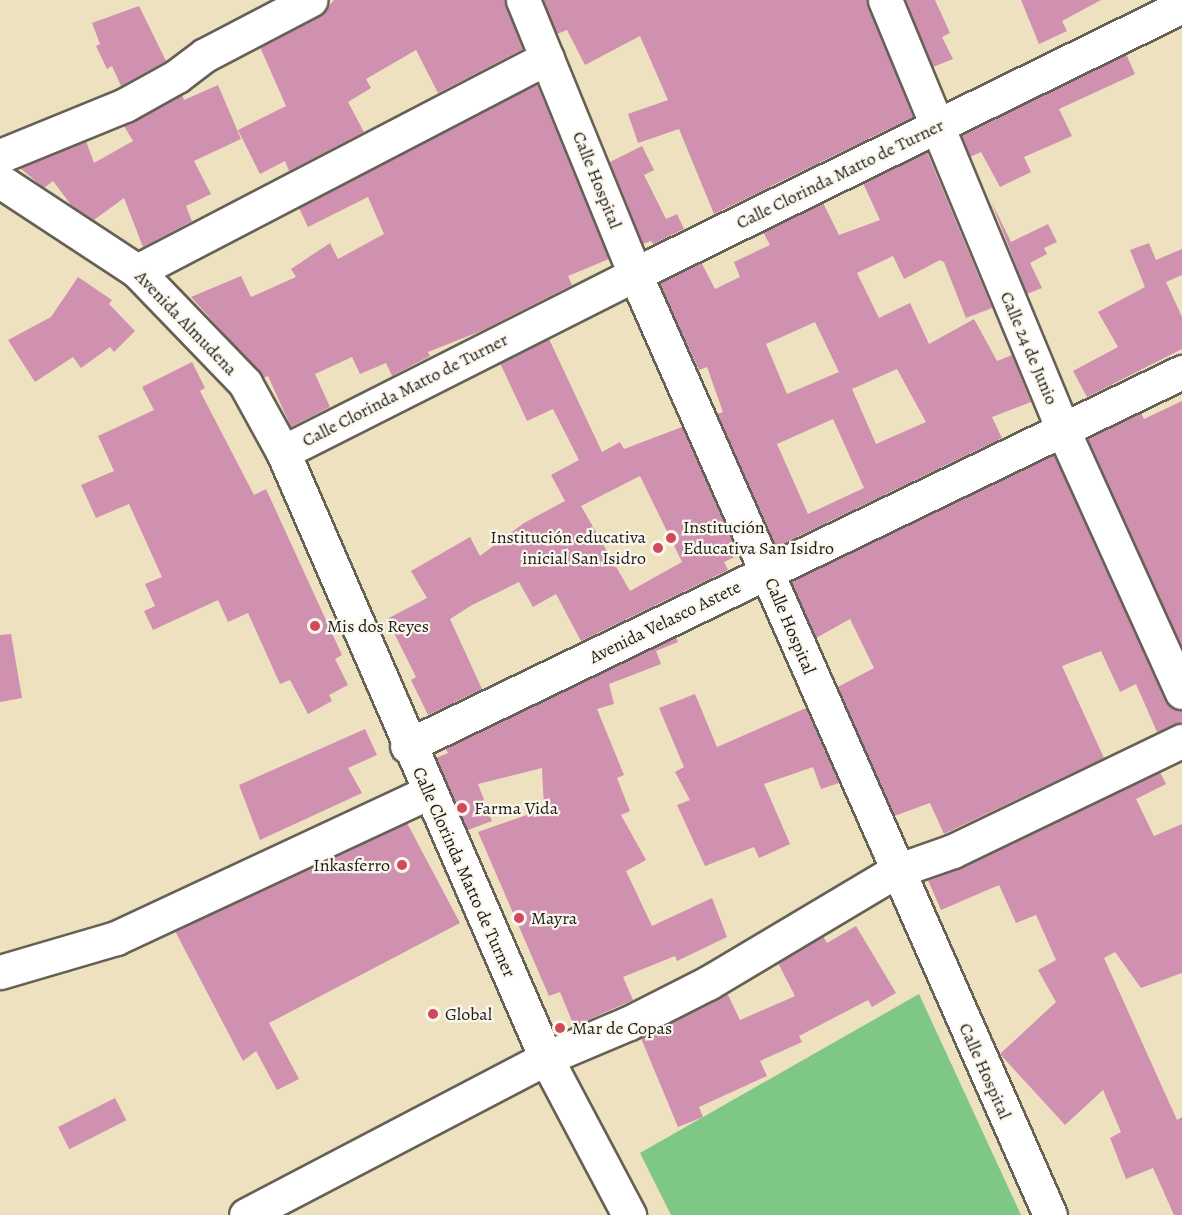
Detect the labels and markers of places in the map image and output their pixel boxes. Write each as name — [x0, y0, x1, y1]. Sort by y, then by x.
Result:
place label: Institución Educativa San Isidro — [683, 517, 834, 560]
place label: Institución educativa inicial San Isidro — [490, 527, 646, 570]
marker: Institución Educativa San Isidro — [664, 531, 678, 545]
marker: Institución educativa inicial San Isidro — [651, 541, 665, 555]
place label: Mis dos Reyes — [327, 615, 429, 637]
marker: Mis dos Reyes — [308, 619, 322, 633]
place label: Farma Vida — [474, 797, 558, 819]
marker: Farma Vida — [455, 801, 469, 815]
place label: Inkasferro — [313, 854, 390, 876]
marker: Inkasferro — [395, 858, 409, 872]
place label: Mayra — [531, 907, 577, 929]
marker: Mayra — [512, 911, 526, 925]
place label: Global — [445, 1003, 492, 1025]
marker: Global — [426, 1007, 440, 1021]
place label: Mar de Copas — [572, 1017, 672, 1039]
marker: Mar de Copas — [553, 1021, 567, 1035]

